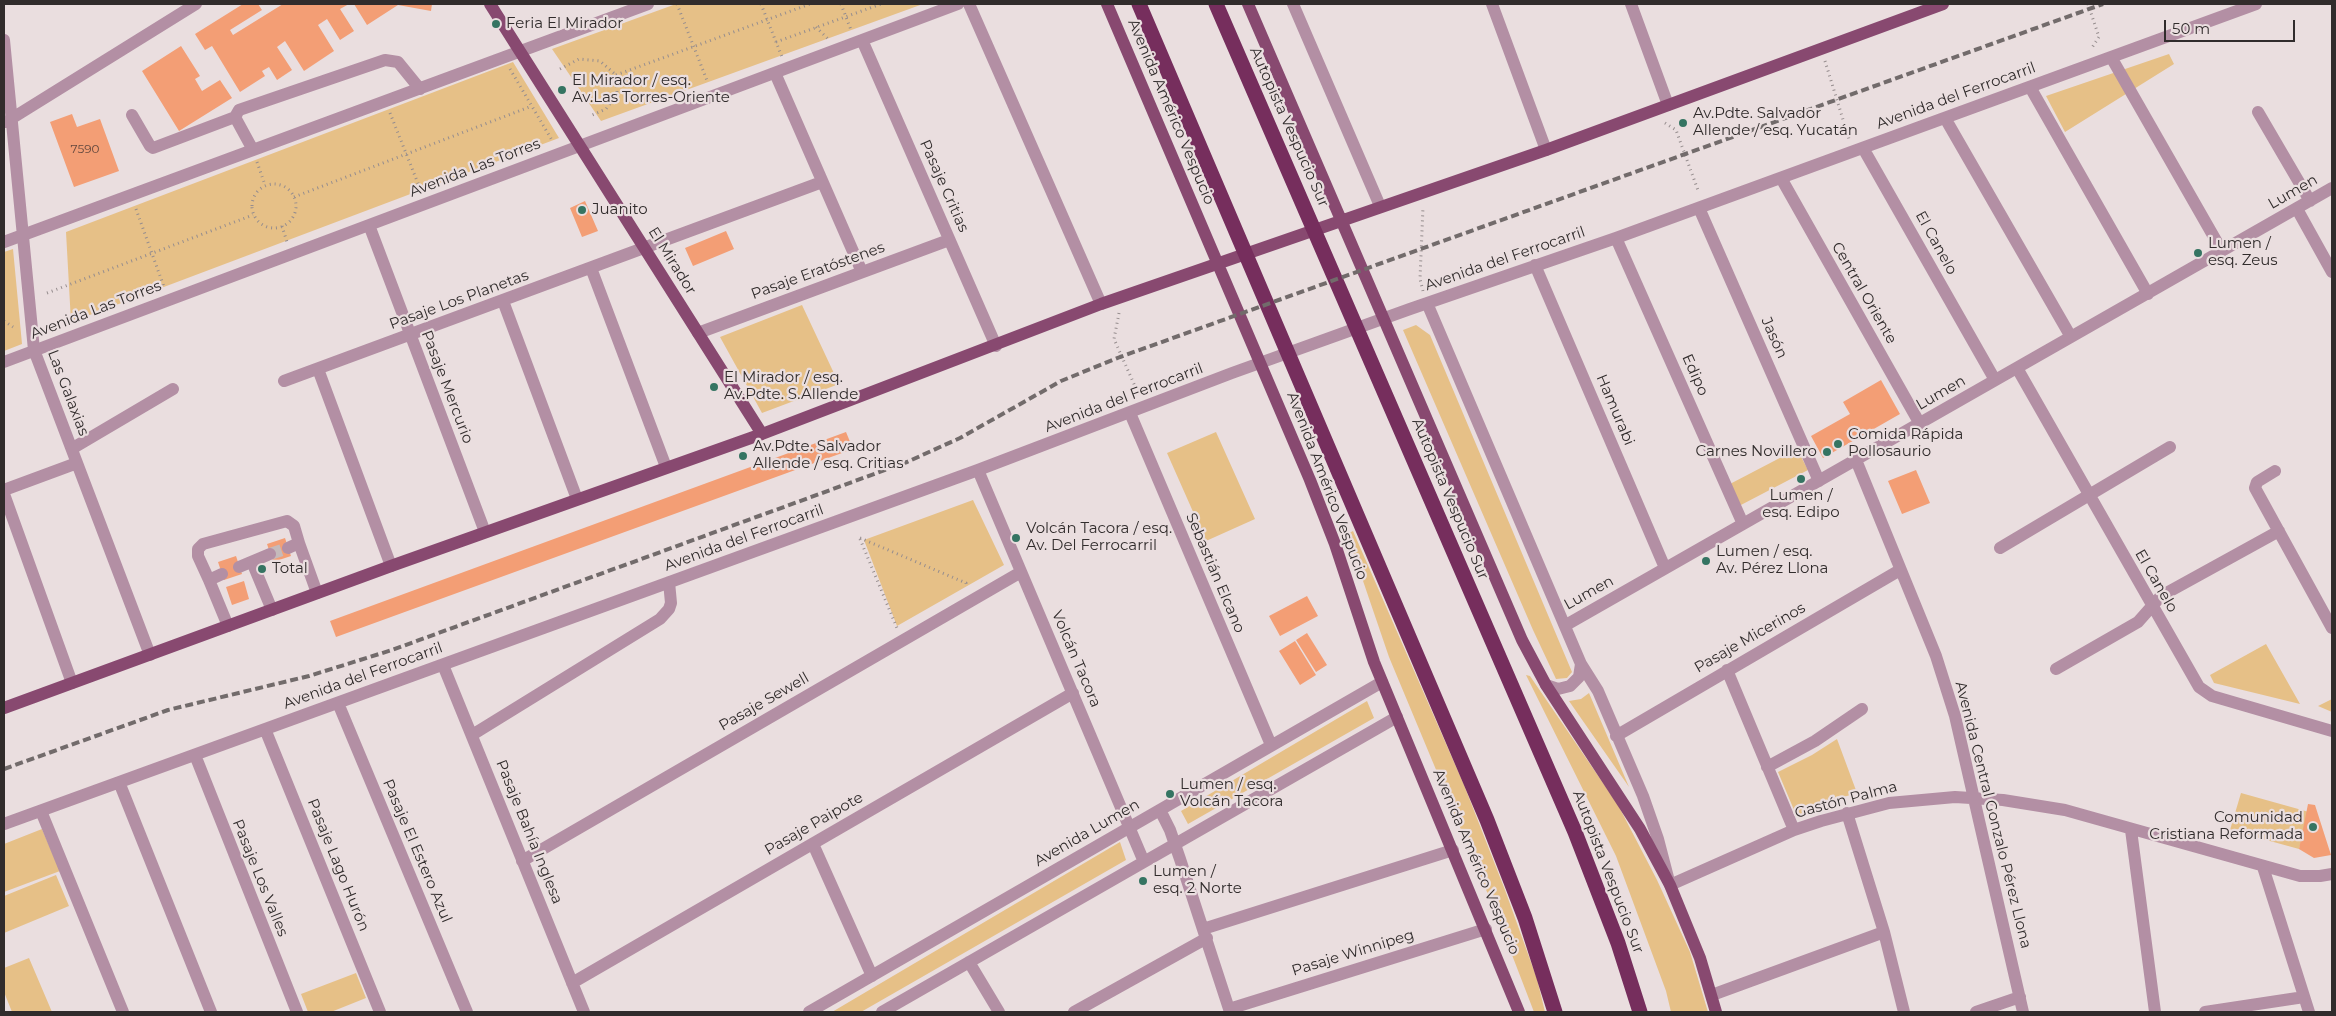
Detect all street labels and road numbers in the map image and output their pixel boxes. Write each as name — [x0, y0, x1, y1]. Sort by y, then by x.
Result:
street label: Avenida Américo Vespucio — [1124, 17, 1218, 207]
street label: Autopista Vespucio Sur — [1246, 44, 1332, 210]
street label: Avenida del Ferrocarril — [1874, 59, 2038, 133]
street label: Avenida Las Torres — [407, 135, 543, 201]
street label: Pasaje Critias — [916, 137, 972, 235]
street label: Lumen — [2265, 171, 2321, 213]
street label: El Canelo — [1911, 208, 1961, 278]
street label: Avenida del Ferrocarril — [1423, 223, 1587, 295]
street label: El Mirador — [644, 224, 700, 298]
street label: Pasaje Eratóstenes — [749, 238, 887, 304]
street label: Central Oriente — [1828, 239, 1900, 347]
street label: Pasaje Los Planetas — [387, 266, 531, 334]
street label: Avenida Las Torres — [28, 277, 164, 343]
street label: Jasón — [1757, 315, 1791, 361]
street label: Pasaje Mercurio — [417, 328, 477, 446]
street label: Las Galaxias — [43, 348, 93, 438]
street label: Edipo — [1678, 351, 1712, 399]
street label: Avenida del Ferrocarril — [1042, 359, 1206, 437]
street label: Hamurabi — [1592, 372, 1638, 448]
street label: Lumen — [1913, 372, 1969, 414]
street label: Avenida Américo Vespucio — [1283, 390, 1371, 582]
street label: Autopista Vespucio Sur — [1408, 416, 1492, 582]
street label: Avenida del Ferrocarril — [662, 501, 826, 575]
street label: Sebastián Elcano — [1182, 510, 1248, 636]
street label: El Canelo — [2131, 546, 2181, 616]
street label: Lumen — [1561, 572, 1617, 614]
street label: Pasaje Micerinos — [1691, 599, 1809, 677]
street label: Volcán Tacora — [1048, 608, 1104, 710]
street label: Avenida del Ferrocarril — [281, 639, 445, 713]
street label: Pasaje Sewell — [716, 669, 812, 735]
street label: Avenida Central Gonzalo Pérez Llona — [1951, 680, 2035, 950]
street label: Pasaje Bahía Inglesa — [492, 757, 566, 907]
street label: Avenida Américo Vespucio — [1429, 767, 1523, 957]
street label: Pasaje El Estero Azul — [379, 776, 455, 926]
street label: Gastón Palma — [1793, 778, 1899, 822]
street label: Autopista Vespucio Sur — [1569, 788, 1647, 956]
street label: Pasaje Paipote — [762, 789, 866, 859]
street label: Pasaje Lago Hurón — [303, 796, 373, 934]
street label: Avenida Lumen — [1031, 796, 1143, 870]
street label: Pasaje Los Valles — [228, 817, 292, 939]
street label: Pasaje Winnipeg — [1290, 926, 1416, 980]

